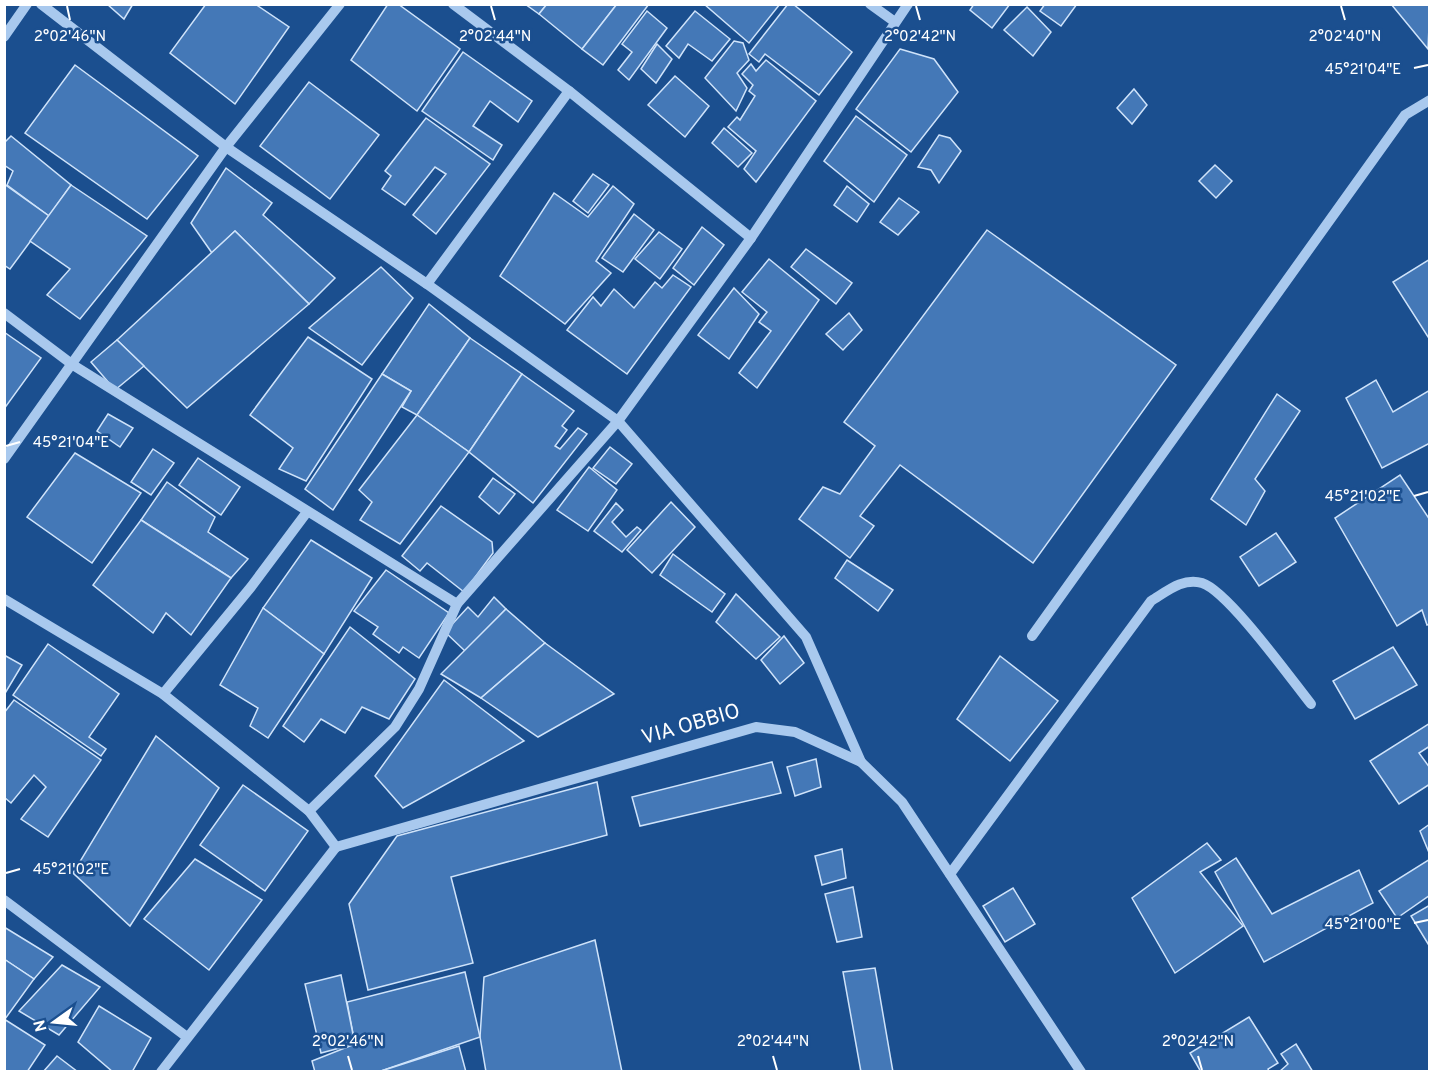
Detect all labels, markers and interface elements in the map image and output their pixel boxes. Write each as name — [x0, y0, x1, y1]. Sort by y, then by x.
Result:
text: 2°02'46"N — [34, 28, 106, 47]
text: 2°02'44"N — [459, 28, 531, 47]
text: 2°02'42"N — [884, 28, 956, 47]
text: 2°02'40"N — [1309, 28, 1381, 47]
text: 45°21'04"E — [1325, 61, 1401, 80]
text: 45°21'04"E — [33, 434, 109, 453]
text: 45°21'02"E — [1325, 488, 1401, 507]
street label: VIA OBBIO — [639, 698, 743, 752]
text: 45°21'02"E — [33, 861, 109, 880]
text: 45°21'00"E — [1325, 916, 1401, 935]
north arrow — [24, 992, 84, 1052]
text: N — [30, 1017, 53, 1034]
text: 2°02'46"N — [312, 1033, 384, 1052]
text: 2°02'44"N — [737, 1033, 809, 1052]
text: 2°02'42"N — [1162, 1033, 1234, 1052]

